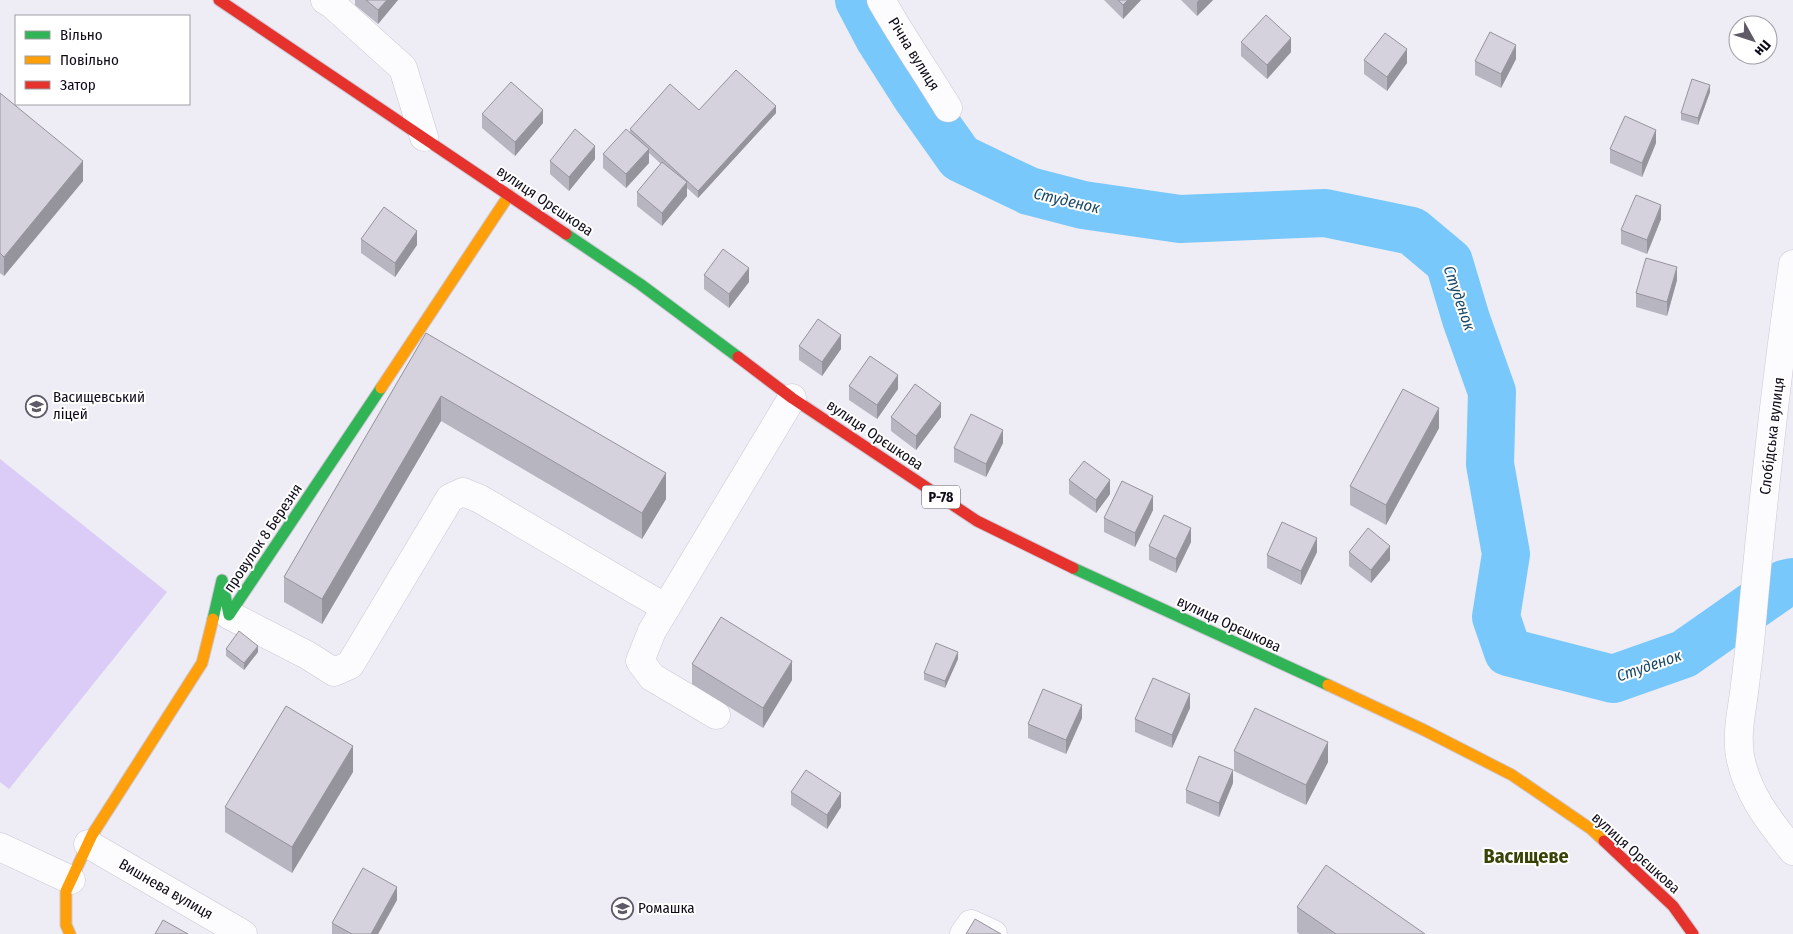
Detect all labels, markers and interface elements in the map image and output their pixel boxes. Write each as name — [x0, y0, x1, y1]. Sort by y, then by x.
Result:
street label: Річна вулиця — [884, 14, 944, 94]
legend — [15, 15, 190, 105]
north arrow — [1728, 15, 1778, 65]
text: Вільно — [60, 26, 103, 44]
text: Пн — [1751, 36, 1774, 60]
text: Повільно — [60, 51, 119, 69]
text: Затор — [60, 76, 96, 94]
street label: вулиця Орєшкова — [493, 162, 597, 240]
water label: Студенок — [1032, 184, 1102, 217]
water label: Студенок — [1440, 263, 1480, 333]
street label: Слобідська вулиця — [1756, 376, 1788, 496]
place label: Васищевський ліцей — [53, 388, 145, 423]
school or university icon: Васищевський ліцей — [25, 394, 49, 418]
street label: вулиця Орєшкова — [823, 396, 927, 474]
street label: провулок 8 Березня — [220, 480, 306, 596]
road number: Р-78 — [922, 486, 960, 508]
street label: вулиця Орєшкова — [1174, 592, 1284, 656]
water label: Студенок — [1614, 645, 1684, 685]
street label: вулиця Орєшкова — [1588, 809, 1684, 897]
district label: Васищеве — [1483, 844, 1569, 868]
street label: Вишнева вулиця — [116, 855, 216, 923]
school or university icon: Ромашка — [610, 896, 634, 920]
place label: Ромашка — [638, 899, 695, 917]

